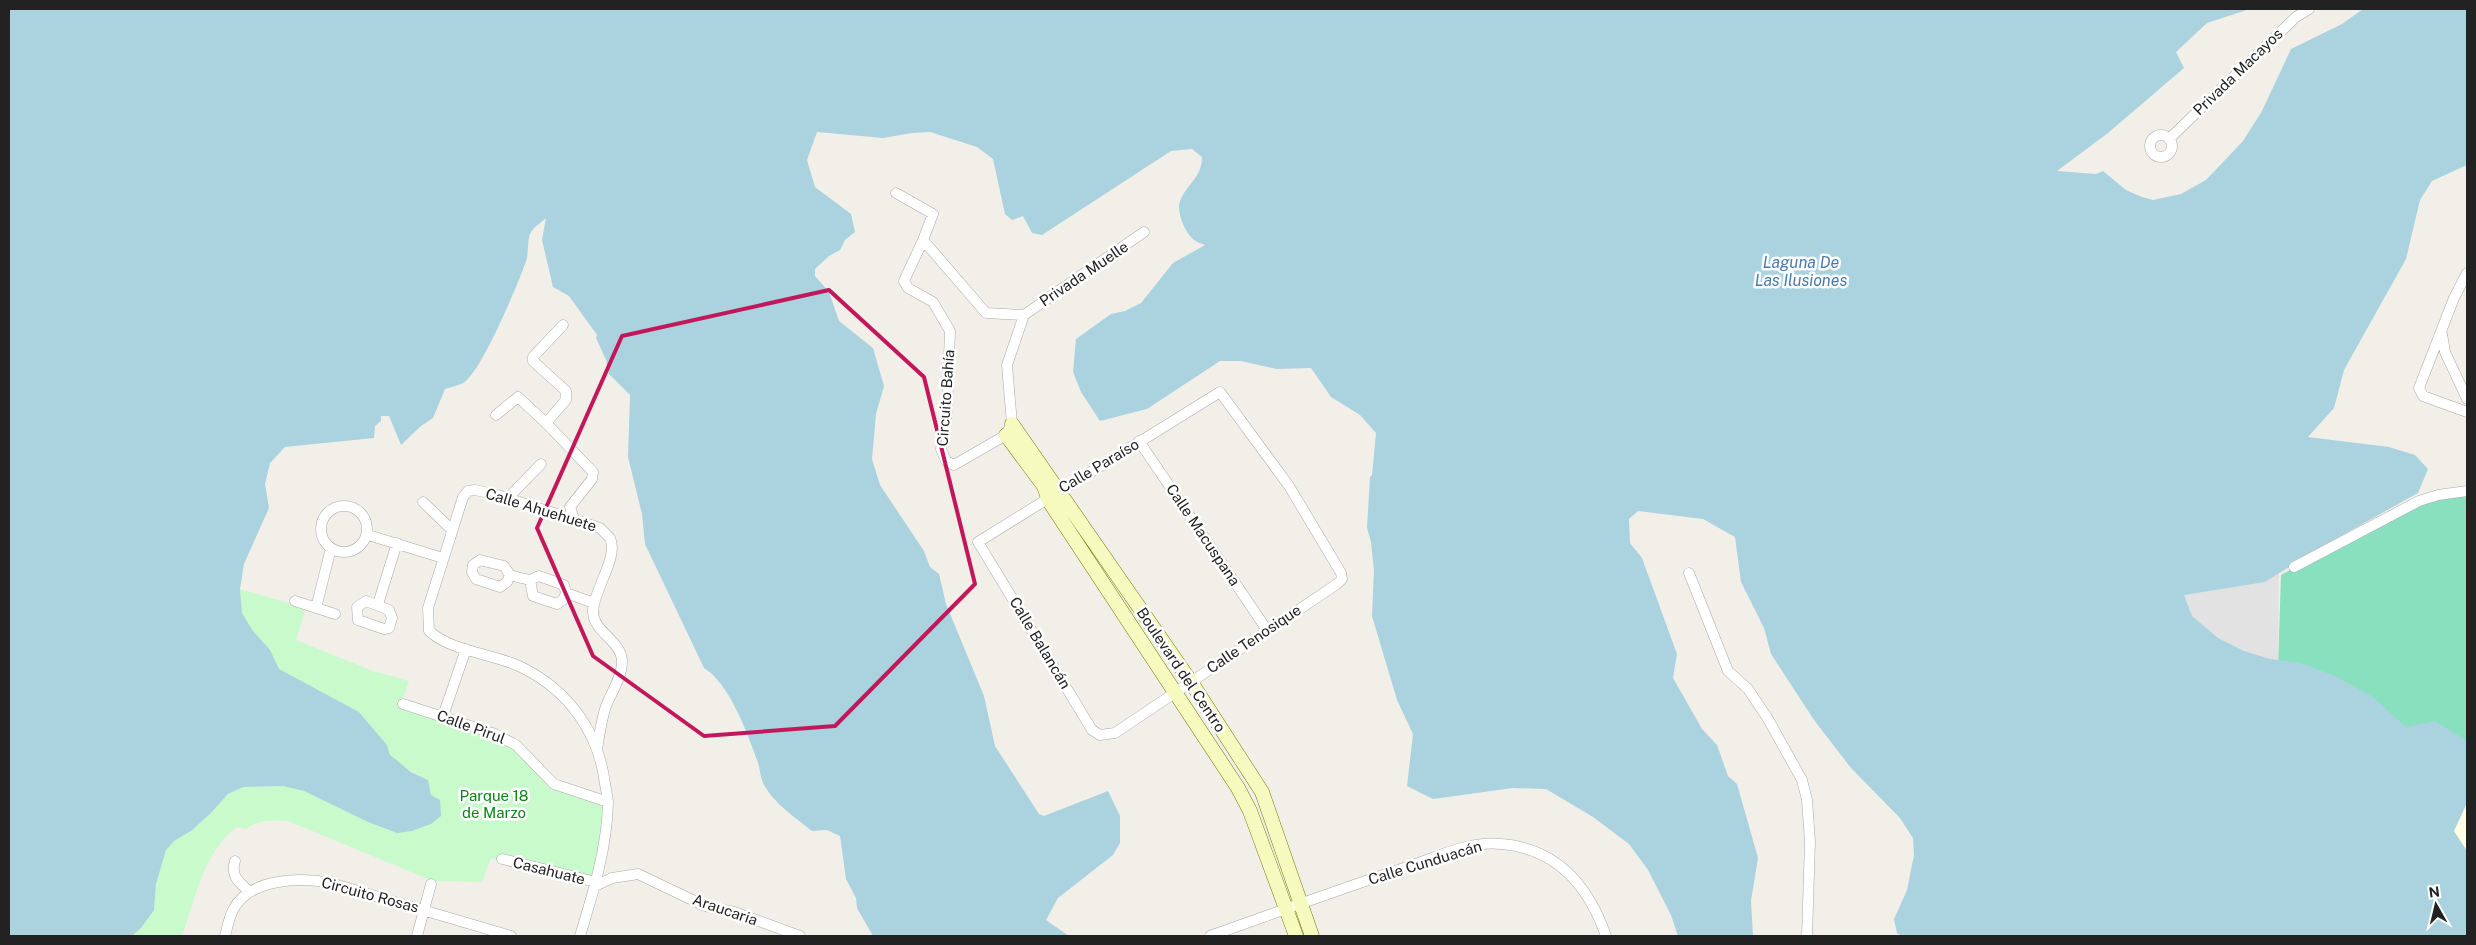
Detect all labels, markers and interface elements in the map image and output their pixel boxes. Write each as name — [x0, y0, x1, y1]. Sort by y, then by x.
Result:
street label: Privada Macayos — [2190, 25, 2286, 118]
street label: Privada Muelle — [1036, 238, 1131, 309]
water label: Laguna De Las Ilusiones — [1755, 253, 1847, 290]
street label: Circuito Bahía — [934, 349, 957, 447]
street label: Calle Paraíso — [1056, 435, 1142, 496]
street label: Calle Macuspana — [1163, 481, 1244, 589]
street label: Calle Ahuehuete — [484, 485, 599, 534]
street label: Calle Balancán — [1006, 594, 1074, 692]
street label: Calle Tenosique — [1203, 601, 1304, 676]
street label: Boulevard del Centro — [1133, 604, 1229, 735]
street label: Calle Pirul — [435, 706, 508, 747]
park label: Parque 18 de Marzo — [460, 787, 528, 821]
street label: Calle Cunduacán — [1366, 837, 1484, 888]
street label: Casahuate — [511, 853, 587, 888]
street label: Circuito Rosas — [320, 873, 421, 916]
north arrow — [2411, 880, 2461, 930]
text: N — [2428, 883, 2441, 901]
street label: Araucaria — [690, 891, 760, 929]

